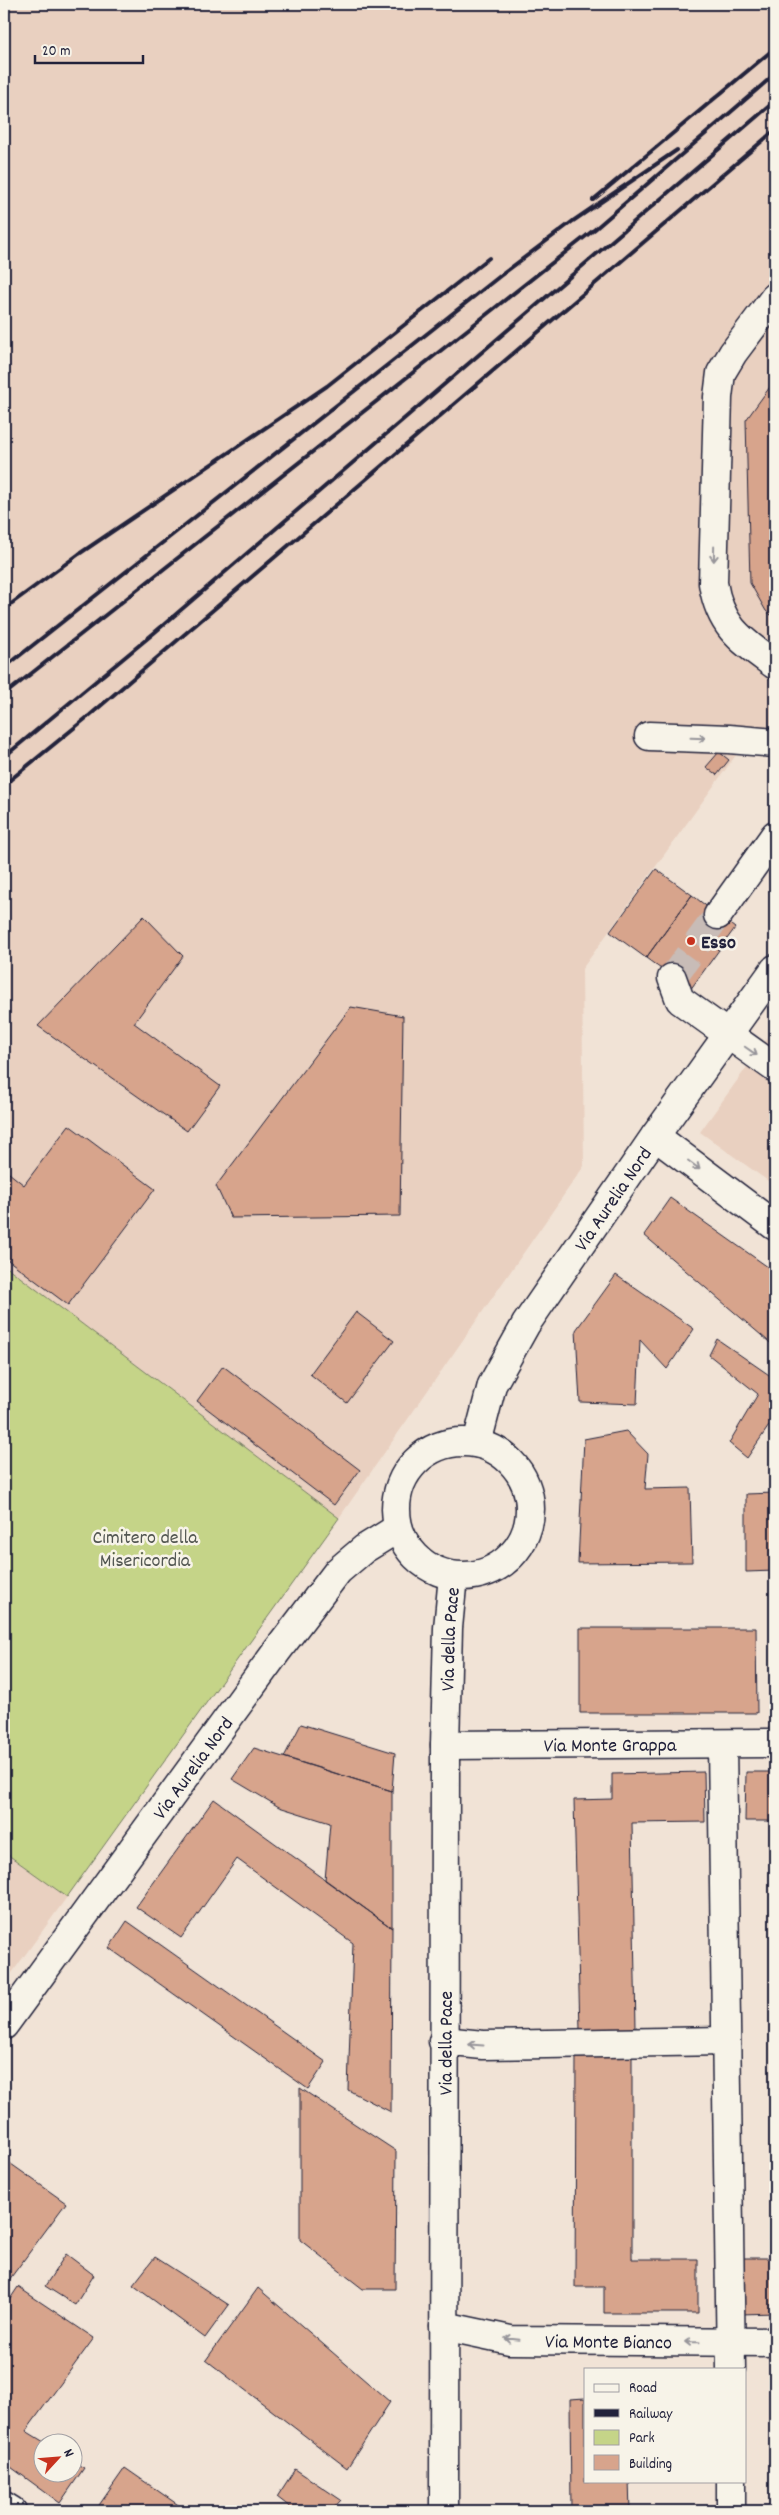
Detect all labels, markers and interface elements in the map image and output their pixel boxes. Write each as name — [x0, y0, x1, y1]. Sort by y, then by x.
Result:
scale bar — [35, 32, 142, 64]
text: 20 m — [42, 41, 70, 63]
one-way arrow — [710, 546, 719, 562]
one-way arrow — [689, 733, 705, 743]
place label: Esso — [701, 930, 736, 958]
marker: Esso — [685, 935, 697, 947]
one-way arrow — [744, 1046, 758, 1056]
street label: Via Aurelia Nord — [569, 1142, 660, 1258]
one-way arrow — [687, 1160, 701, 1170]
park label: Cimitero della Misericordia — [92, 1525, 198, 1576]
street label: Via della Pace — [435, 1586, 469, 1692]
street label: Via Aurelia Nord — [147, 1712, 242, 1826]
street label: Via Monte Grappa — [544, 1733, 677, 1761]
street label: Via della Pace — [434, 1991, 462, 2095]
one-way arrow — [468, 2040, 484, 2049]
street label: Via Monte Bianco — [545, 2329, 672, 2358]
one-way arrow — [504, 2334, 520, 2344]
one-way arrow — [684, 2337, 700, 2347]
legend — [584, 2368, 746, 2482]
text: Road — [629, 2378, 657, 2400]
text: Railway — [629, 2404, 673, 2426]
text: Park — [629, 2428, 655, 2450]
north arrow — [32, 2432, 82, 2482]
text: N — [57, 2446, 78, 2461]
text: Building — [629, 2454, 672, 2476]

